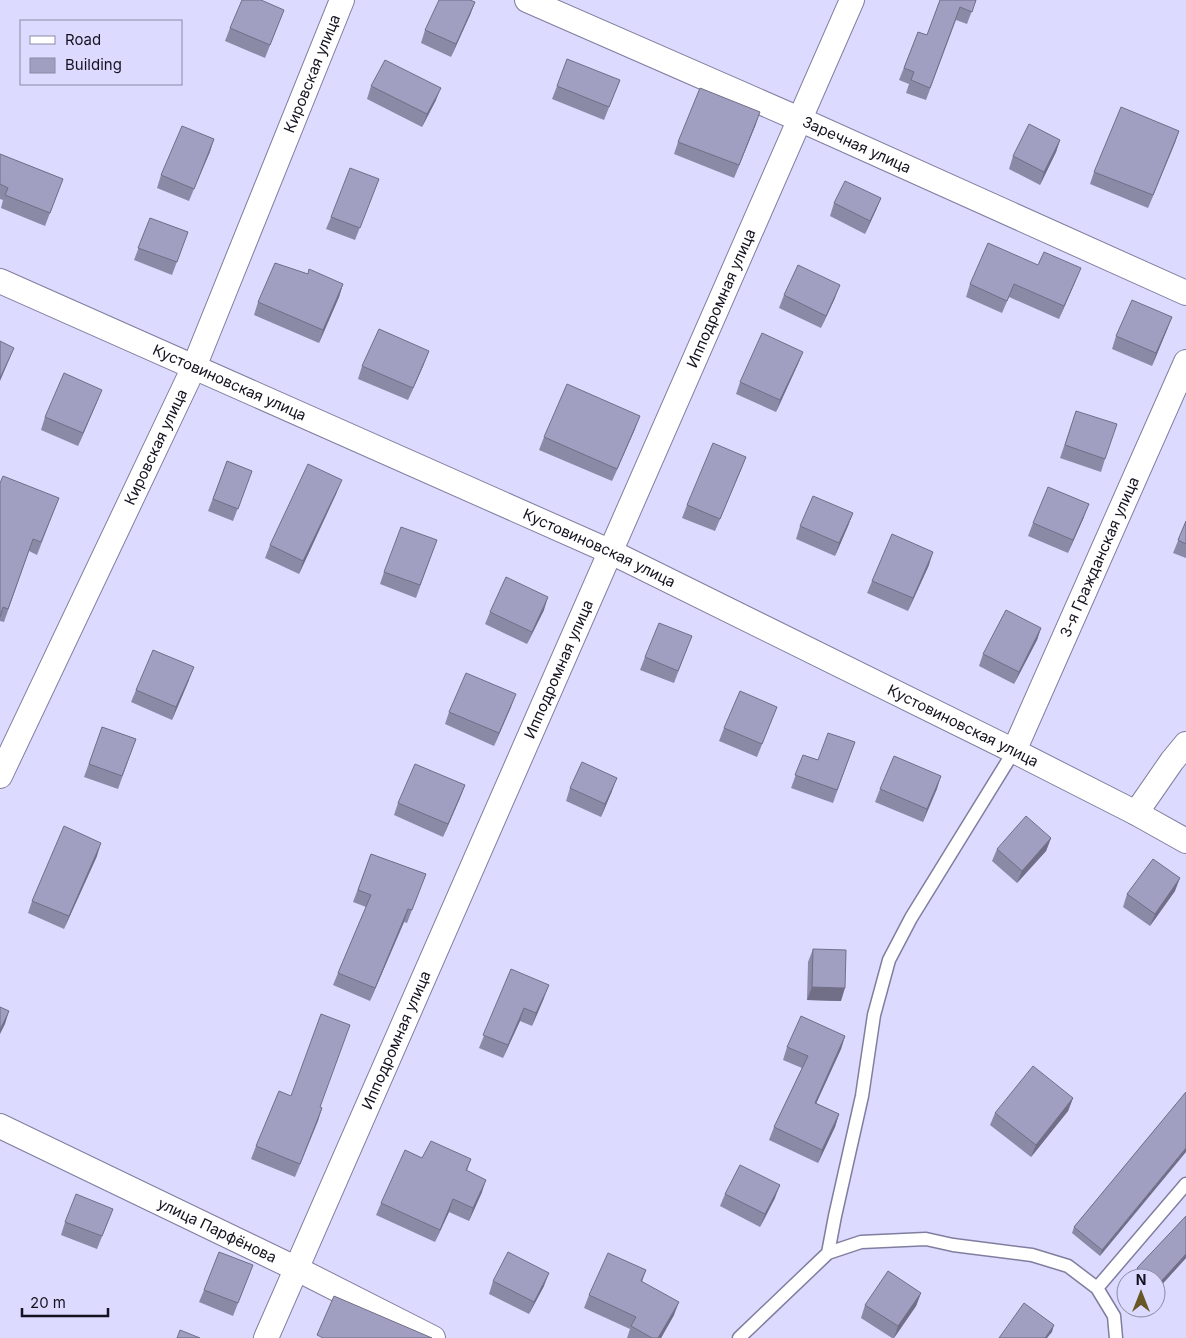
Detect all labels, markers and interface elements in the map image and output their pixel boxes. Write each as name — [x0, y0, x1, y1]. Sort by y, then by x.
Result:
street label: Кировская улица — [279, 11, 344, 135]
legend — [20, 20, 182, 85]
text: Road — [65, 30, 101, 49]
text: Building — [65, 55, 122, 74]
street label: Заречная улица — [800, 112, 914, 177]
street label: Ипподромная улица — [682, 226, 760, 371]
street label: Кустовиновская улица — [150, 340, 309, 425]
street label: Кировская улица — [120, 386, 191, 508]
street label: 3-я Гражданская улица — [1055, 474, 1143, 640]
street label: Кустовиновская улица — [520, 504, 679, 591]
street label: Ипподромная улица — [520, 597, 597, 741]
street label: Кустовиновская улица — [885, 680, 1042, 771]
street label: Ипподромная улица — [357, 968, 435, 1112]
street label: улица Парфёнова — [155, 1193, 280, 1267]
north arrow — [1116, 1268, 1166, 1318]
text: N — [1136, 1271, 1146, 1288]
scale bar — [22, 1286, 109, 1318]
text: 20 m — [30, 1293, 66, 1312]

